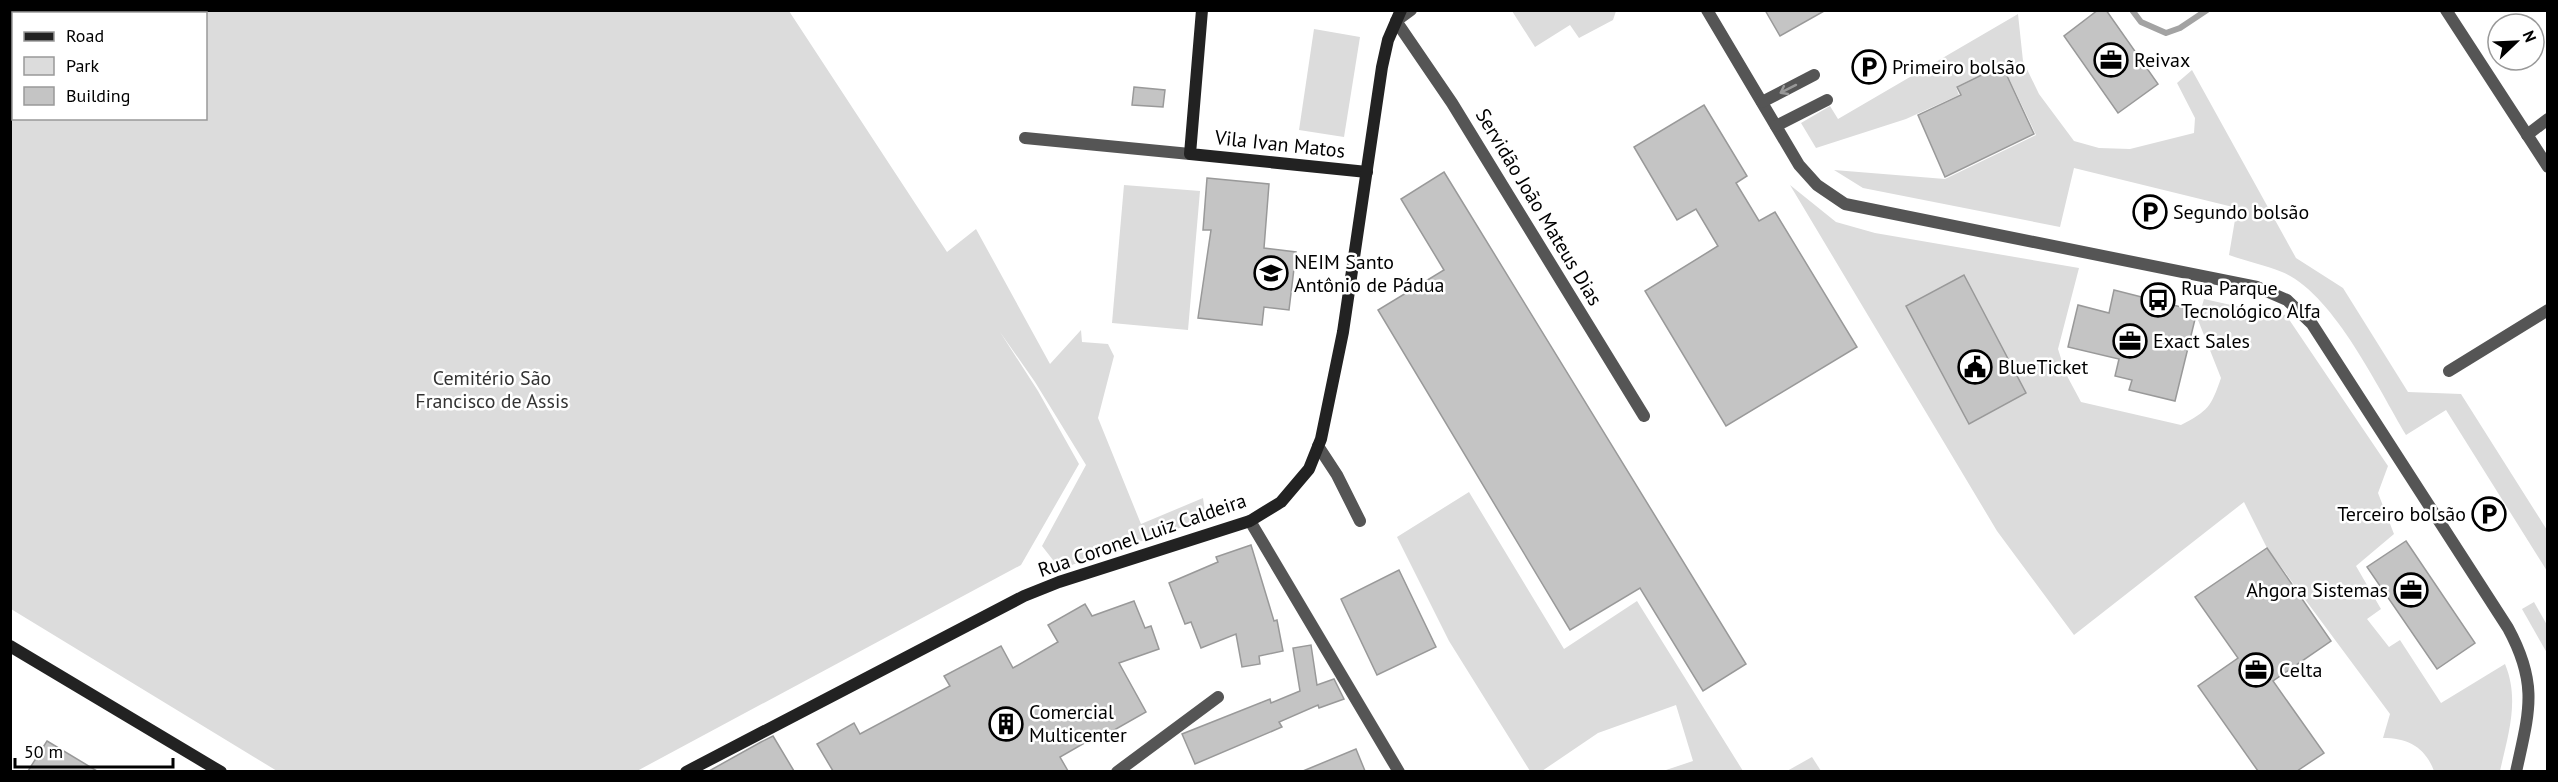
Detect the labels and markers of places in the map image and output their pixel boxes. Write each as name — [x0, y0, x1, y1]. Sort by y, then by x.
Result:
office icon: Reivax — [2093, 42, 2129, 78]
place label: Reivax — [2134, 47, 2190, 73]
parking icon: Primeiro bolsão — [1851, 49, 1887, 85]
place label: Primeiro bolsão — [1892, 54, 2026, 80]
parking icon: Segundo bolsão — [2132, 194, 2168, 230]
place label: Segundo bolsão — [2173, 199, 2309, 225]
place label: NEIM Santo Antônio de Pádua — [1294, 249, 1444, 298]
school or university icon: NEIM Santo Antônio de Pádua — [1253, 255, 1289, 291]
place label: Rua Parque Tecnológico Alfa — [2181, 275, 2321, 324]
bus stop icon: Rua Parque Tecnológico Alfa — [2140, 282, 2176, 318]
office icon: Exact Sales — [2112, 323, 2148, 359]
place label: Exact Sales — [2153, 328, 2250, 354]
public building icon: BlueTicket — [1957, 349, 1993, 385]
place label: BlueTicket — [1998, 354, 2088, 380]
parking icon: Terceiro bolsão — [2471, 496, 2507, 532]
place label: Terceiro bolsão — [2337, 501, 2466, 527]
office icon: Ahgora Sistemas — [2393, 572, 2429, 608]
place label: Ahgora Sistemas — [2246, 577, 2388, 603]
office icon: Celta — [2238, 652, 2274, 688]
place label: Celta — [2279, 657, 2322, 683]
place label: Comercial Multicenter — [1029, 699, 1127, 748]
building icon: Comercial Multicenter — [988, 706, 1024, 742]

